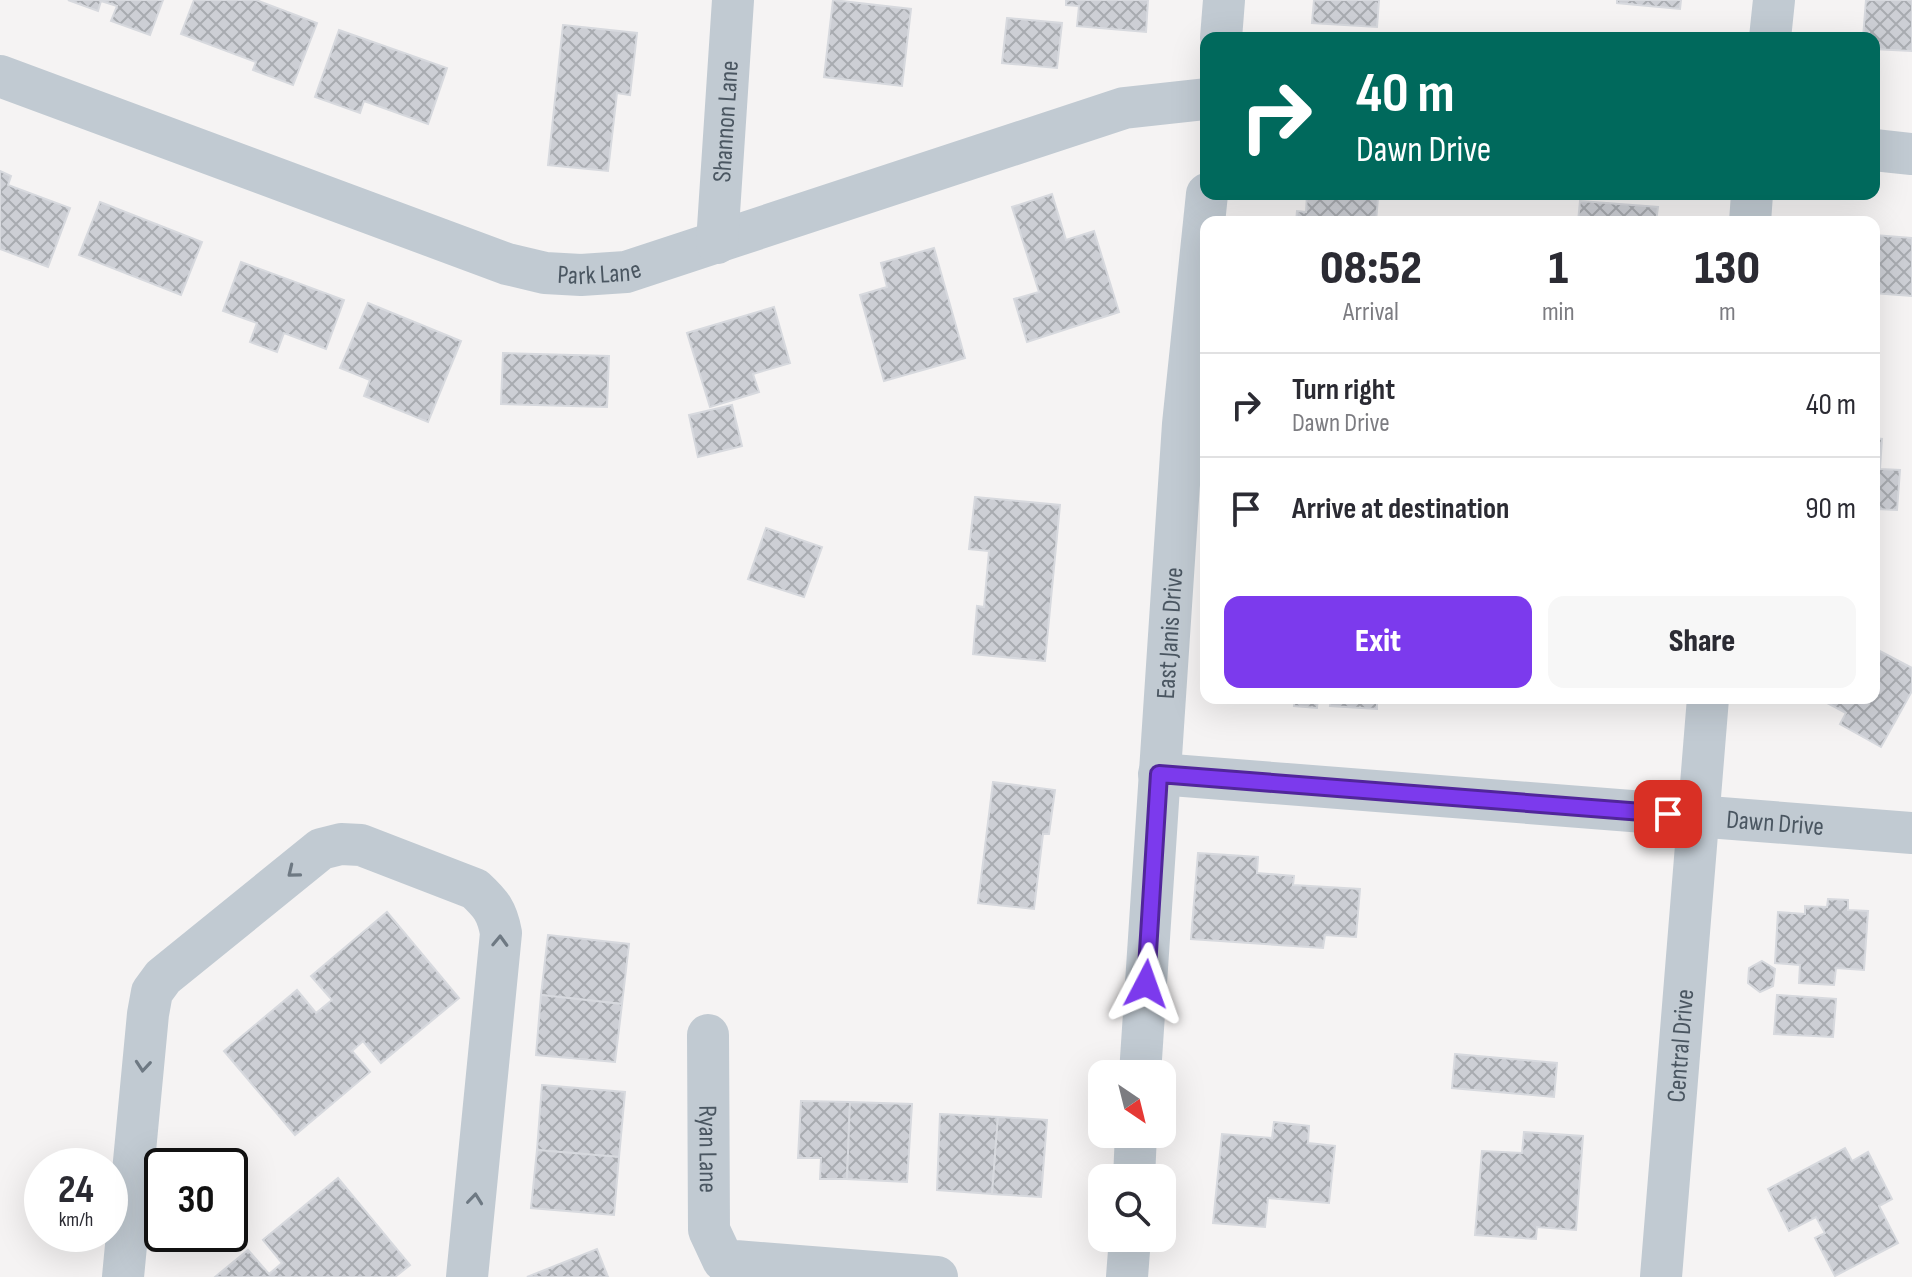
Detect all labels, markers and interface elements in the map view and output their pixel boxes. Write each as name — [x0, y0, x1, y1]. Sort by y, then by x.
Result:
street label: Shannon Lane — [707, 60, 746, 183]
text: 40 m — [1356, 61, 1455, 128]
icon: right — [1224, 64, 1328, 168]
text: Dawn Drive — [1356, 129, 1491, 172]
text: 08:52 — [1320, 240, 1422, 297]
text: 1 — [1548, 240, 1568, 297]
text: 130 — [1695, 240, 1760, 297]
street label: Park Lane — [557, 254, 645, 292]
text: Arrival — [1343, 297, 1399, 328]
text: min — [1542, 297, 1575, 328]
text: m — [1719, 297, 1736, 328]
text: Turn right — [1292, 372, 1395, 408]
icon: right — [1224, 383, 1268, 427]
text: 40 m — [1806, 387, 1856, 423]
text: Dawn Drive — [1292, 408, 1390, 439]
icon: arrive — [1224, 487, 1268, 531]
text: Arrive at destination — [1292, 491, 1509, 527]
text: 90 m — [1805, 491, 1856, 527]
street label: East Janis Drive — [1151, 566, 1190, 700]
button: Exit — [1224, 596, 1532, 688]
button: Share — [1548, 596, 1856, 688]
pin — [1634, 780, 1702, 848]
icon: arrive — [1646, 792, 1690, 836]
street label: Dawn Drive — [1725, 804, 1825, 843]
one-way arrow — [288, 862, 302, 877]
one-way arrow — [491, 934, 508, 947]
position arrow — [1104, 942, 1188, 1026]
street label: Central Drive — [1661, 988, 1701, 1104]
one-way arrow — [134, 1060, 151, 1073]
north arrow — [1088, 1060, 1176, 1148]
map controls — [1088, 1060, 1176, 1252]
street label: Ryan Lane — [691, 1105, 723, 1193]
speed limit sign: 30 — [144, 1148, 248, 1252]
button: search — [1088, 1164, 1176, 1252]
text: 24 — [58, 1166, 94, 1214]
one-way arrow — [466, 1192, 483, 1205]
text: km/h — [59, 1208, 93, 1232]

